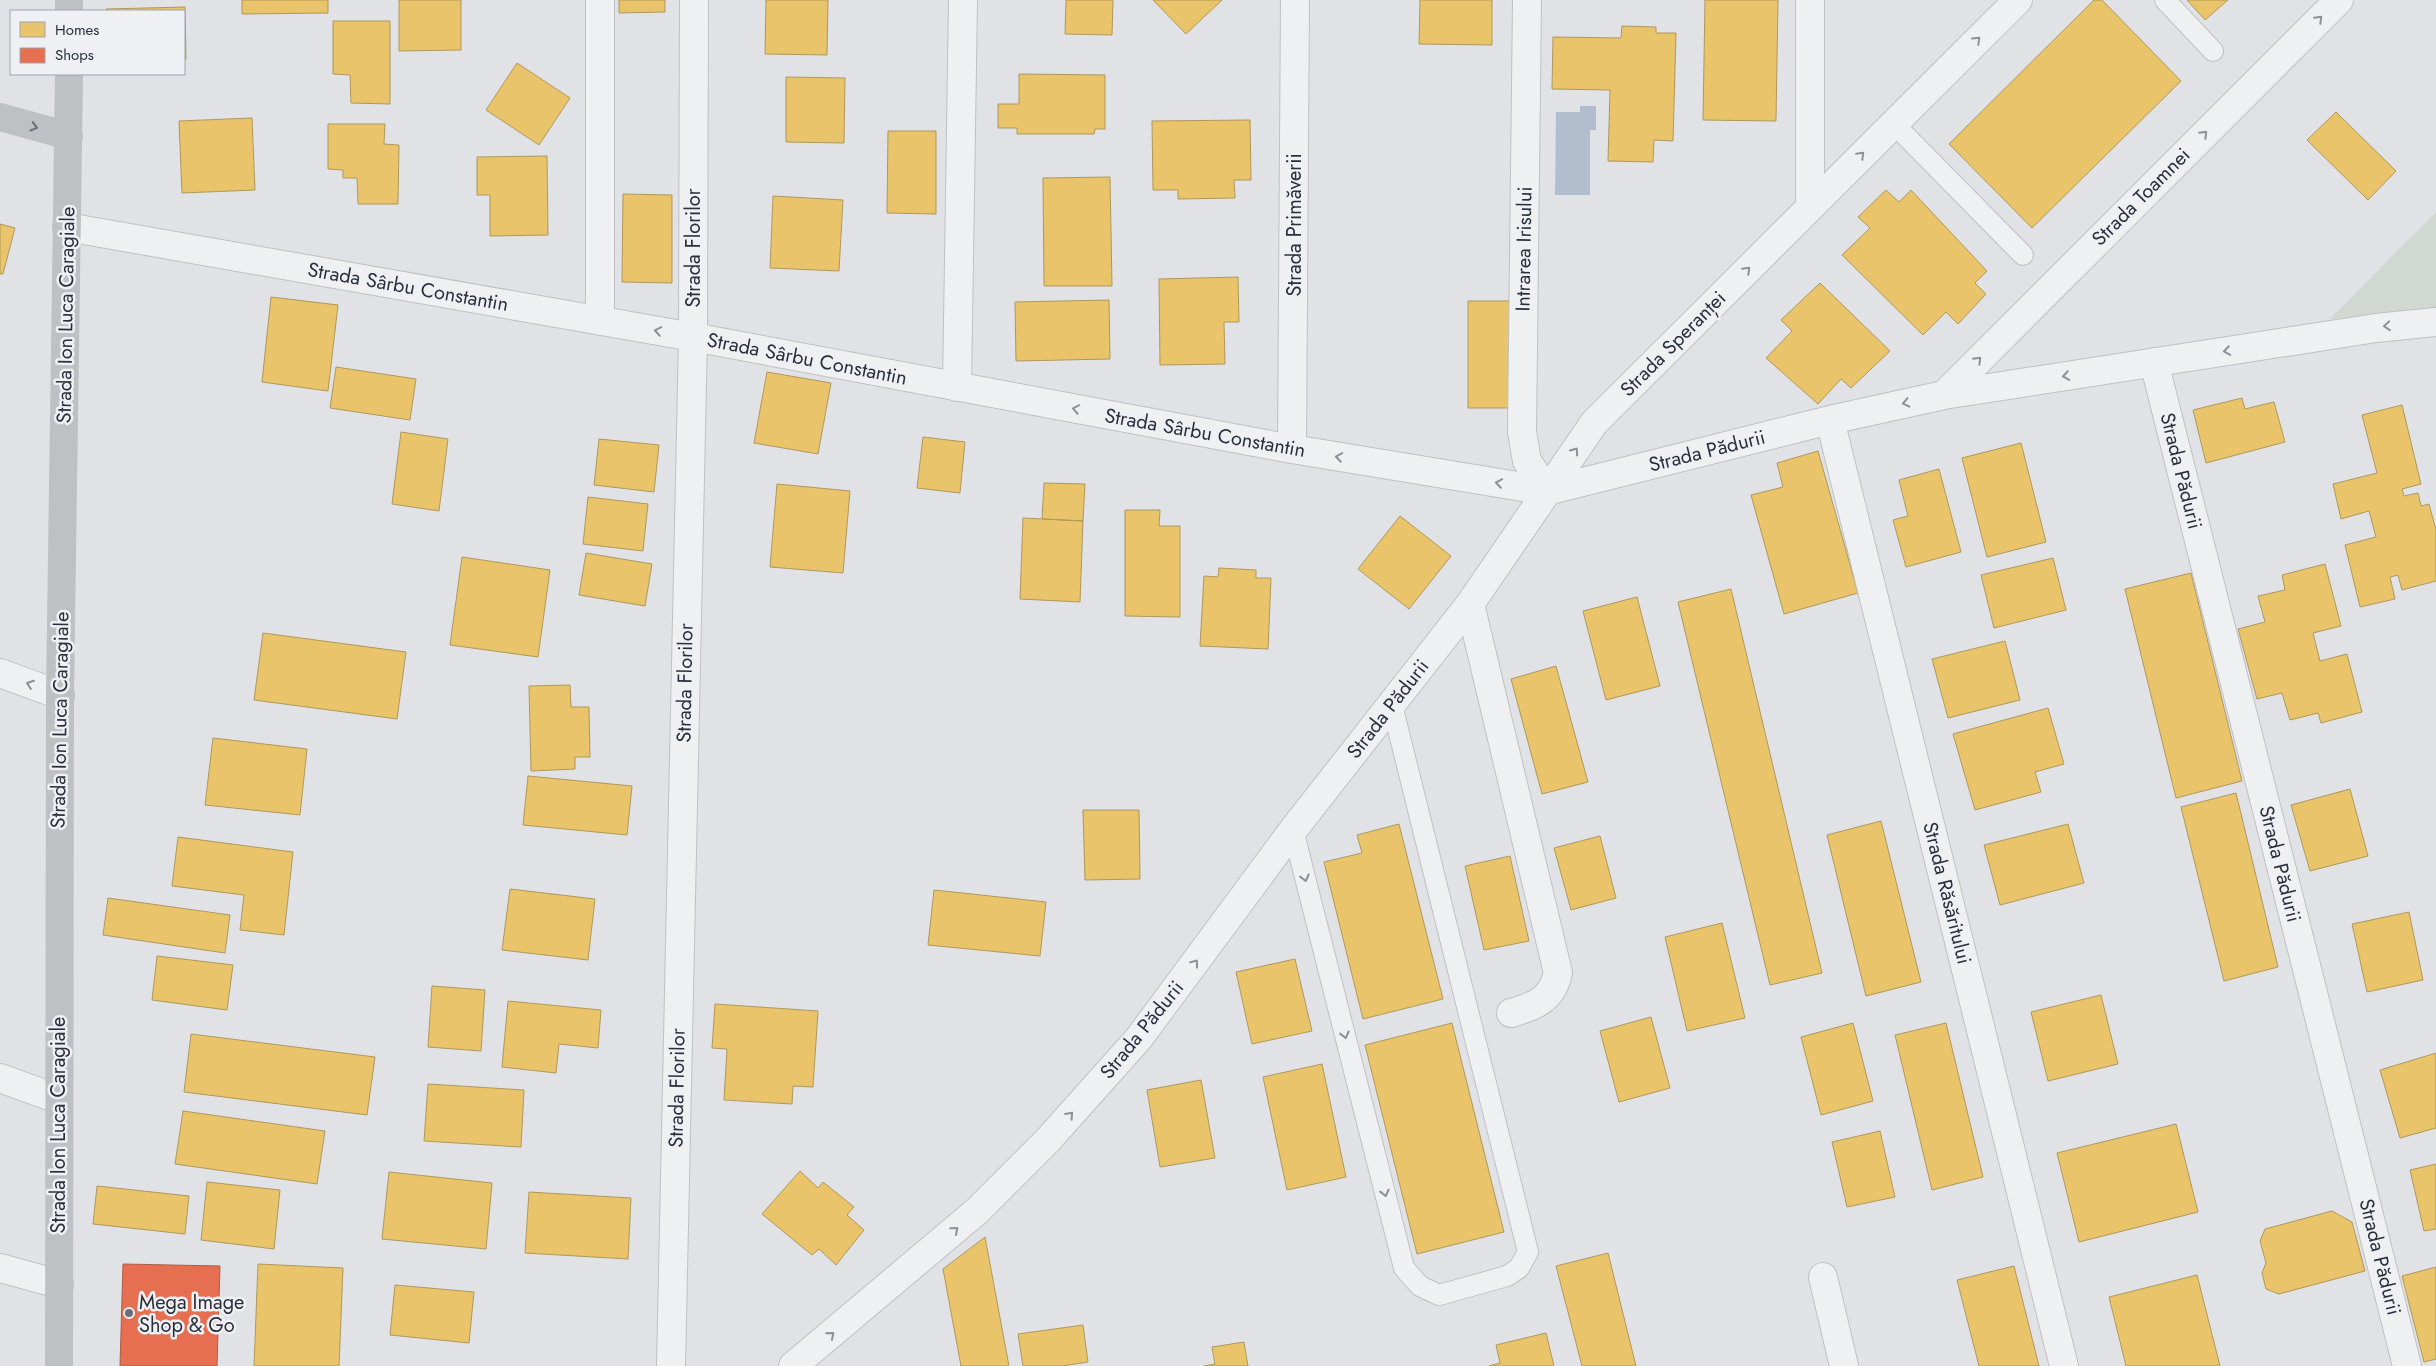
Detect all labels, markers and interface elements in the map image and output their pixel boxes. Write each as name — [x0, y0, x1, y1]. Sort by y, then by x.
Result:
legend — [10, 10, 185, 75]
one-way arrow — [2314, 16, 2323, 25]
text: Homes — [55, 19, 99, 41]
one-way arrow — [1971, 37, 1980, 46]
text: Shops — [55, 44, 94, 66]
one-way arrow — [30, 121, 39, 132]
one-way arrow — [2199, 131, 2208, 140]
street label: Strada Toamnei — [2085, 141, 2197, 253]
one-way arrow — [1855, 151, 1864, 160]
street label: Strada Primăverii — [1280, 153, 1309, 297]
street label: Intrarea Irisului — [1508, 186, 1540, 312]
street label: Strada Florilor — [679, 188, 708, 308]
street label: Strada Ion Luca Caragiale — [50, 206, 82, 424]
street label: Strada Sârbu Constantin — [305, 255, 511, 319]
one-way arrow — [1741, 266, 1750, 275]
street label: Strada Speranței — [1614, 285, 1732, 403]
one-way arrow — [2383, 321, 2391, 332]
street label: Strada Sârbu Constantin — [704, 325, 910, 393]
one-way arrow — [653, 327, 662, 337]
one-way arrow — [2222, 345, 2231, 355]
one-way arrow — [1972, 357, 1981, 366]
one-way arrow — [2062, 370, 2071, 380]
one-way arrow — [1902, 397, 1911, 408]
street label: Strada Sârbu Constantin — [1102, 401, 1308, 465]
one-way arrow — [1071, 404, 1080, 414]
street label: Strada Pădurii — [2153, 410, 2209, 532]
street label: Strada Pădurii — [1646, 423, 1768, 479]
one-way arrow — [1569, 447, 1578, 457]
one-way arrow — [1334, 452, 1343, 462]
one-way arrow — [1495, 478, 1503, 489]
street label: Strada Ion Luca Caragiale — [44, 611, 76, 829]
street label: Strada Florilor — [669, 623, 701, 743]
street label: Strada Pădurii — [1340, 653, 1436, 765]
one-way arrow — [26, 680, 35, 690]
street label: Strada Pădurii — [2252, 803, 2308, 925]
street label: Strada Răsăritului — [1915, 819, 1979, 967]
one-way arrow — [1299, 873, 1310, 882]
one-way arrow — [1190, 960, 1198, 969]
street label: Strada Pădurii — [1093, 975, 1191, 1085]
street label: Strada Ion Luca Caragiale — [44, 1017, 73, 1233]
street label: Strada Florilor — [661, 1028, 693, 1148]
one-way arrow — [1339, 1031, 1350, 1040]
one-way arrow — [1064, 1112, 1073, 1121]
one-way arrow — [1379, 1188, 1390, 1197]
street label: Strada Pădurii — [2352, 1196, 2408, 1318]
one-way arrow — [949, 1227, 958, 1236]
place label: Mega Image Shop & Go — [139, 1288, 244, 1340]
marker: Mega Image Shop & Go — [123, 1307, 135, 1319]
one-way arrow — [825, 1332, 834, 1341]

